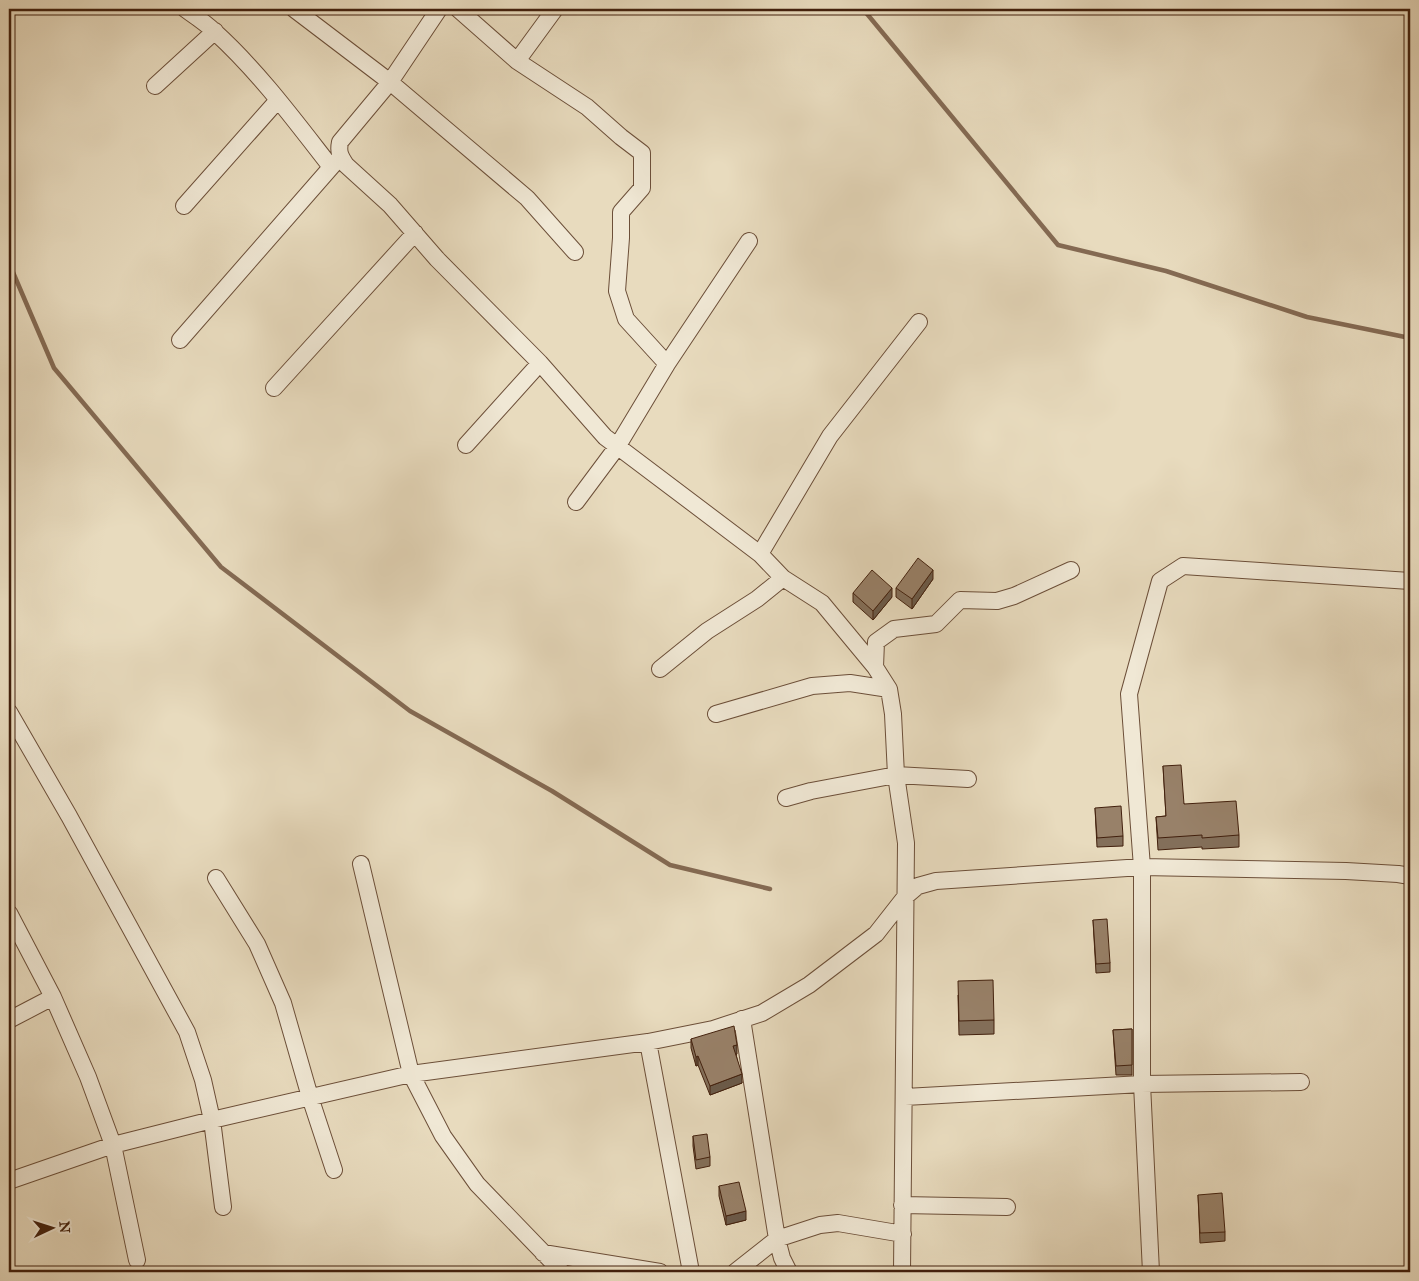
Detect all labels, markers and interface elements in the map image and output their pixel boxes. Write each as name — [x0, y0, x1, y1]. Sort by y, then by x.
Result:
north arrow — [28, 1204, 78, 1254]
text: N — [56, 1221, 73, 1234]

